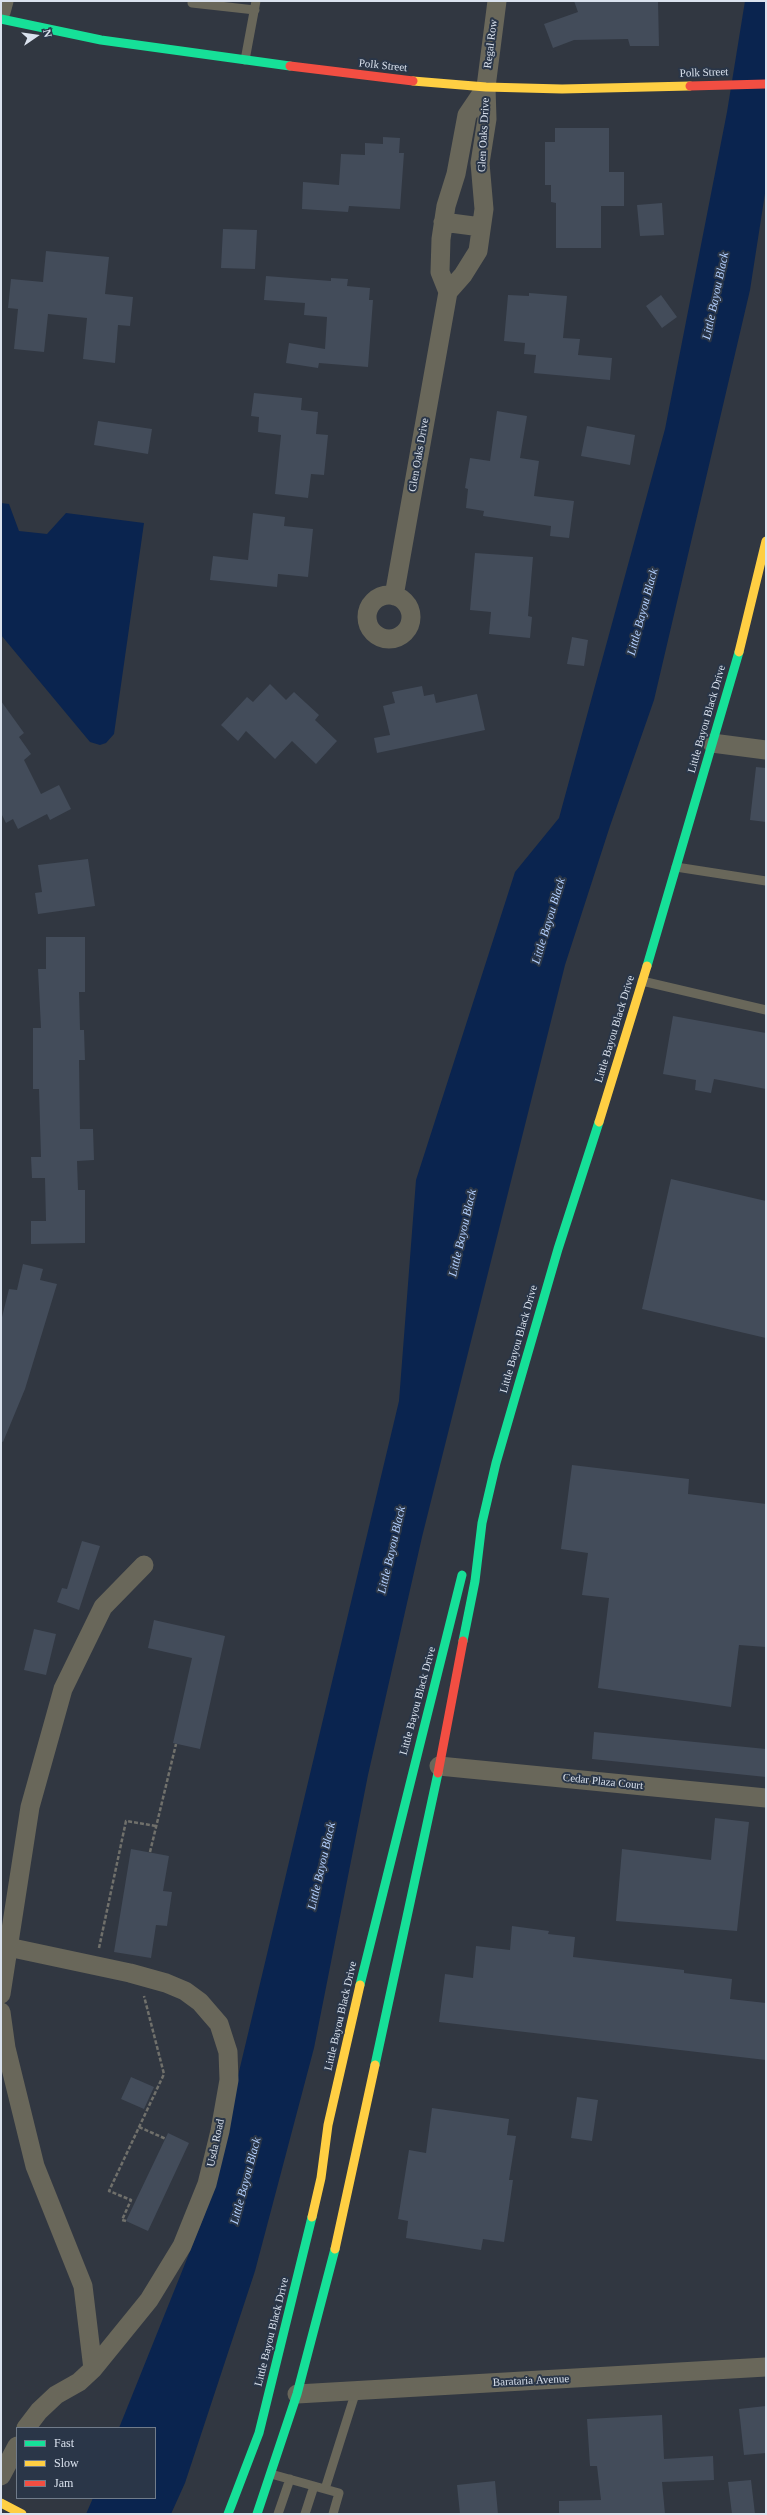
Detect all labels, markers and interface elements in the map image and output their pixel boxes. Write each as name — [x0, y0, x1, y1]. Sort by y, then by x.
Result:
north arrow — [16, 16, 56, 56]
street label: Regal Row — [481, 19, 501, 69]
text: N — [41, 28, 54, 39]
street label: Polk Street — [358, 57, 408, 75]
street label: Polk Street — [679, 66, 729, 80]
street label: Glen Oaks Drive — [475, 97, 493, 173]
water label: Little Bayou Black — [700, 251, 732, 341]
street label: Glen Oaks Drive — [406, 417, 432, 493]
water label: Little Bayou Black — [624, 567, 662, 657]
street label: Little Bayou Black Drive — [685, 664, 729, 774]
water label: Little Bayou Black — [529, 876, 569, 966]
street label: Little Bayou Black Drive — [592, 974, 638, 1084]
water label: Little Bayou Black — [446, 1188, 480, 1278]
street label: Little Bayou Black Drive — [497, 1284, 541, 1394]
water label: Little Bayou Black — [375, 1505, 409, 1595]
street label: Little Bayou Black Drive — [397, 1645, 439, 1757]
street label: Cedar Plaza Court — [562, 1771, 644, 1793]
water label: Little Bayou Black — [305, 1821, 339, 1911]
street label: Little Bayou Black Drive — [322, 1960, 360, 2072]
street label: Usda Road — [204, 2118, 228, 2168]
water label: Little Bayou Black — [227, 2136, 265, 2226]
street label: Little Bayou Black Drive — [252, 2276, 292, 2388]
street label: Barataria Avenue — [492, 2372, 570, 2390]
legend — [16, 2427, 156, 2499]
text: Fast — [54, 2436, 74, 2450]
text: Slow — [54, 2456, 79, 2470]
text: Jam — [54, 2476, 73, 2490]

